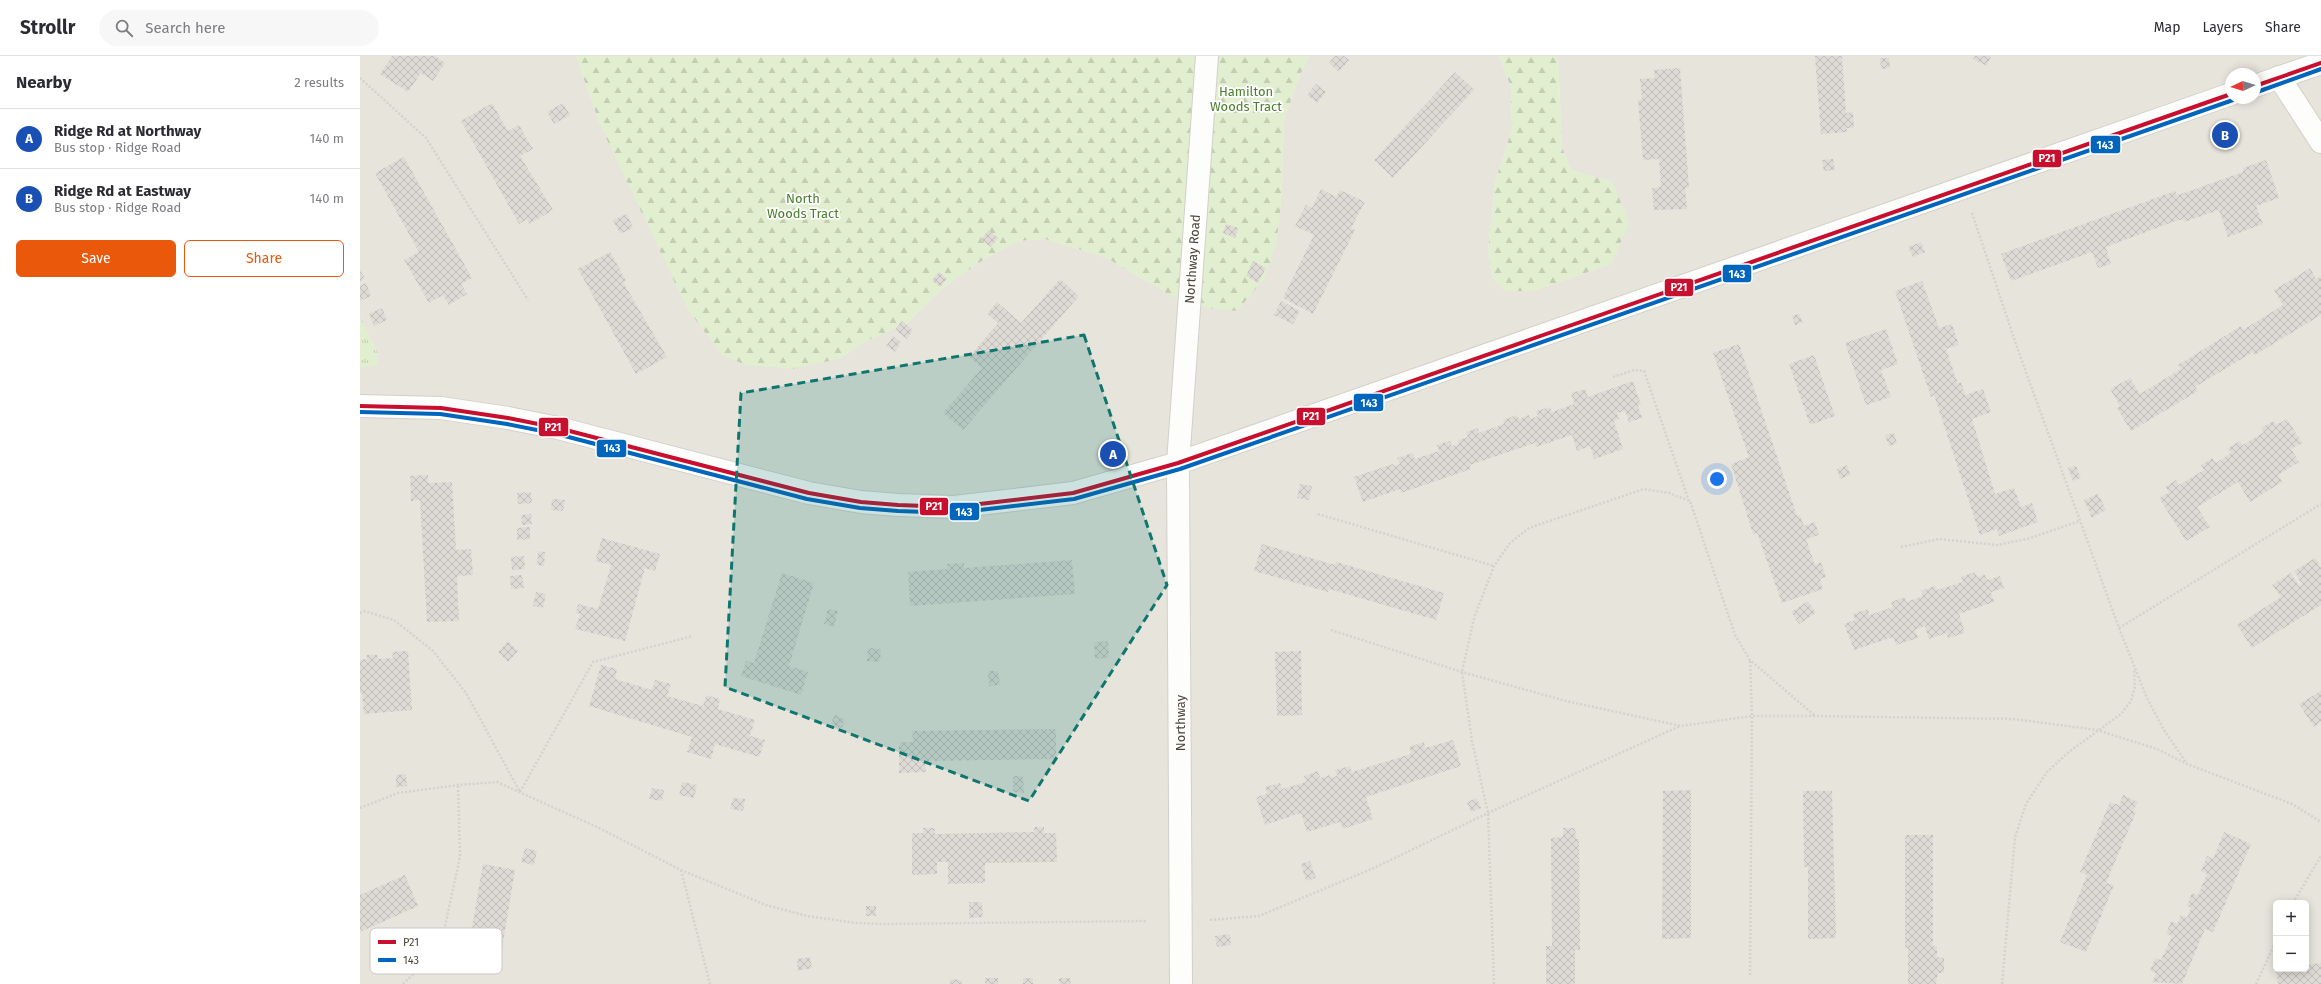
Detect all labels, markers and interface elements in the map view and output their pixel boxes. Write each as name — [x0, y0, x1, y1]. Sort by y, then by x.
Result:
search box — [99, 10, 379, 46]
text: Strollr — [20, 16, 75, 39]
icon: search — [113, 17, 135, 39]
text: Search here — [145, 19, 225, 37]
text: Map — [2154, 19, 2180, 36]
text: Layers — [2202, 19, 2243, 36]
text: Share — [2265, 19, 2301, 36]
north arrow — [2225, 68, 2261, 104]
text: Nearby — [16, 72, 71, 93]
text: 2 results — [294, 75, 344, 90]
park label: Hamilton Woods Tract — [1210, 84, 1282, 114]
pin: B — [2212, 120, 2238, 150]
text: Ridge Rd at Northway — [54, 122, 201, 140]
text: A — [25, 131, 33, 146]
text: 140 m — [310, 131, 344, 146]
line badge: 143 — [2090, 135, 2121, 154]
text: 143 — [2097, 139, 2114, 152]
text: Bus stop · Ridge Road — [54, 140, 181, 155]
line badge: P21 — [2032, 149, 2062, 168]
text: P21 — [2039, 152, 2055, 165]
text: Ridge Rd at Eastway — [54, 182, 191, 200]
text: B — [25, 191, 33, 206]
text: 140 m — [310, 191, 344, 206]
park label: North Woods Tract — [767, 191, 839, 221]
text: Bus stop · Ridge Road — [54, 200, 181, 215]
street label: Northway Road — [1182, 214, 1203, 304]
button: Save — [16, 240, 176, 277]
button: Share — [184, 240, 344, 277]
line badge: 143 — [1722, 264, 1752, 283]
text: 143 — [1729, 268, 1746, 281]
line badge: P21 — [1664, 278, 1694, 297]
text: P21 — [1671, 281, 1687, 294]
line badge: 143 — [1353, 393, 1384, 412]
text: 143 — [1361, 397, 1378, 410]
line badge: P21 — [1296, 407, 1326, 426]
text: P21 — [1303, 410, 1319, 423]
line badge: P21 — [538, 417, 569, 437]
text: P21 — [545, 421, 561, 434]
line badge: 143 — [596, 439, 627, 458]
pin: A — [1100, 439, 1126, 469]
text: 143 — [604, 442, 621, 455]
your location — [1707, 469, 1727, 489]
line badge: P21 — [919, 497, 949, 516]
text: P21 — [926, 500, 942, 513]
line badge: 143 — [949, 502, 980, 521]
text: 143 — [956, 506, 973, 519]
street label: Northway — [1173, 694, 1188, 751]
map controls — [2273, 900, 2309, 972]
button: + — [2273, 900, 2309, 936]
legend — [370, 928, 502, 974]
text: P21 — [403, 936, 419, 949]
button: − — [2273, 936, 2309, 972]
text: 143 — [403, 954, 419, 967]

